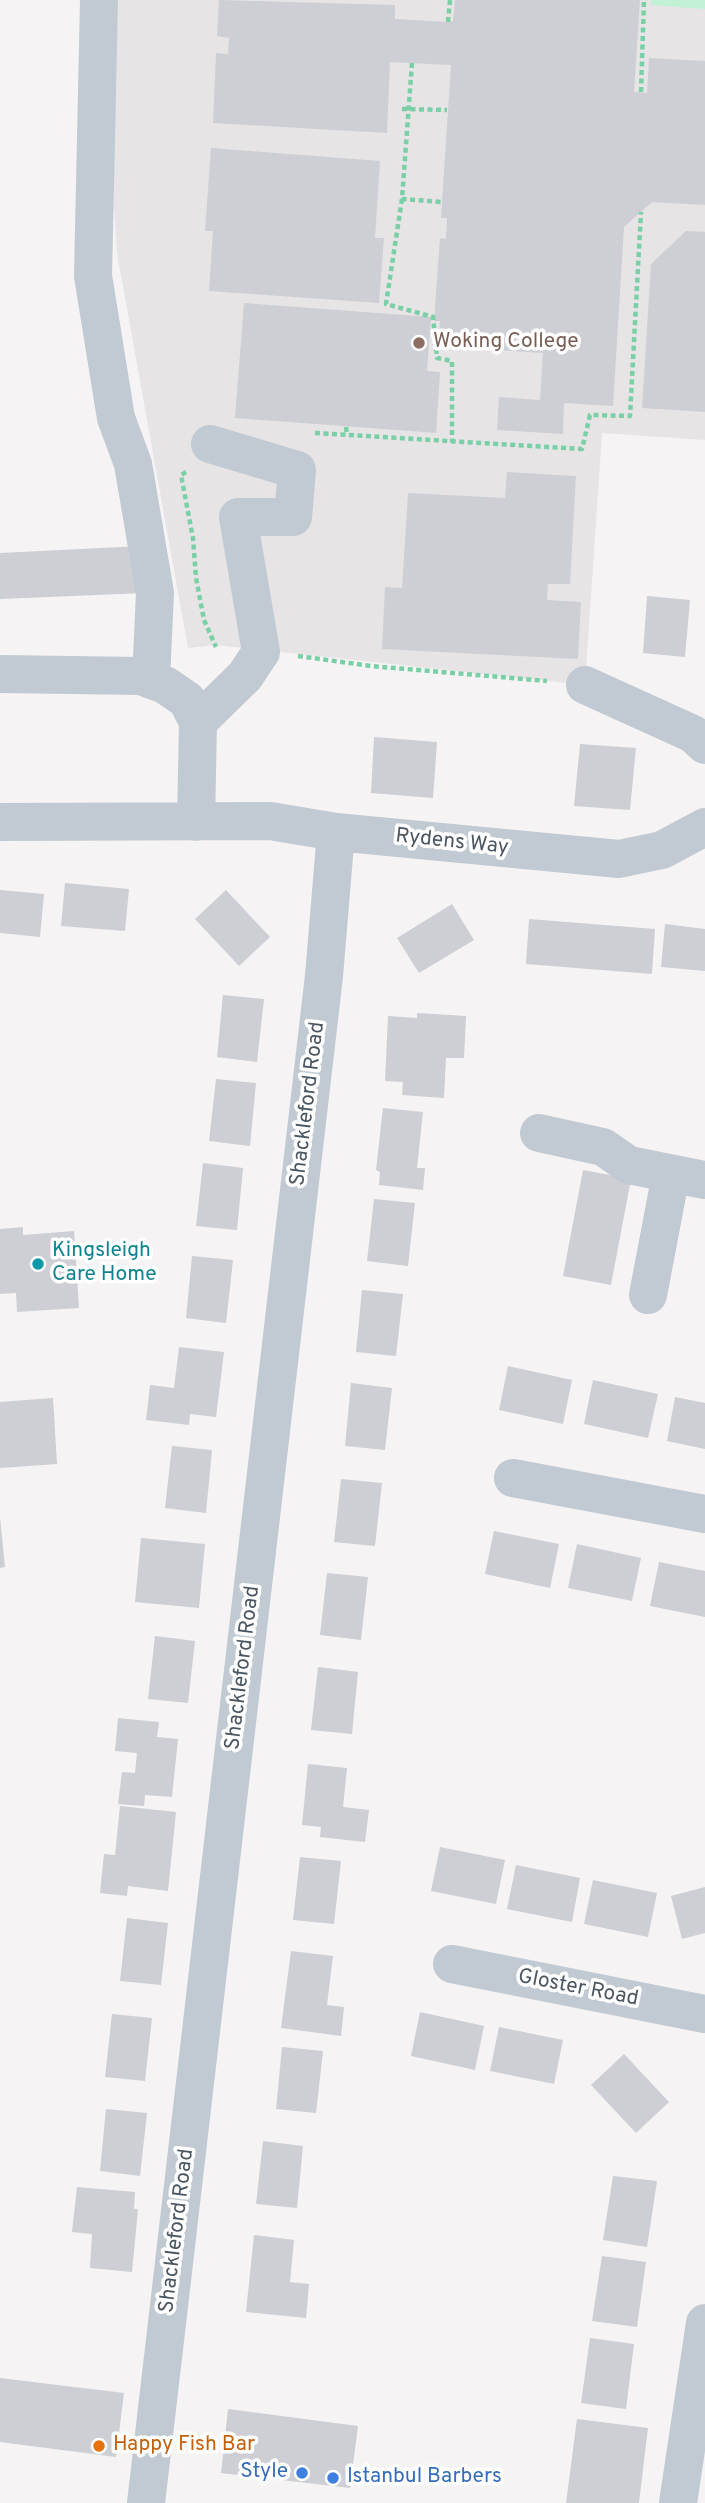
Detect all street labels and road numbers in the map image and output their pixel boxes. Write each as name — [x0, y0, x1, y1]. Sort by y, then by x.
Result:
street label: Rydens Way — [394, 825, 510, 861]
street label: Shackleford Road — [286, 1021, 332, 1187]
street label: Shackleford Road — [221, 1585, 267, 1751]
street label: Gloster Road — [516, 1965, 640, 2013]
street label: Shackleford Road — [155, 2148, 201, 2314]

